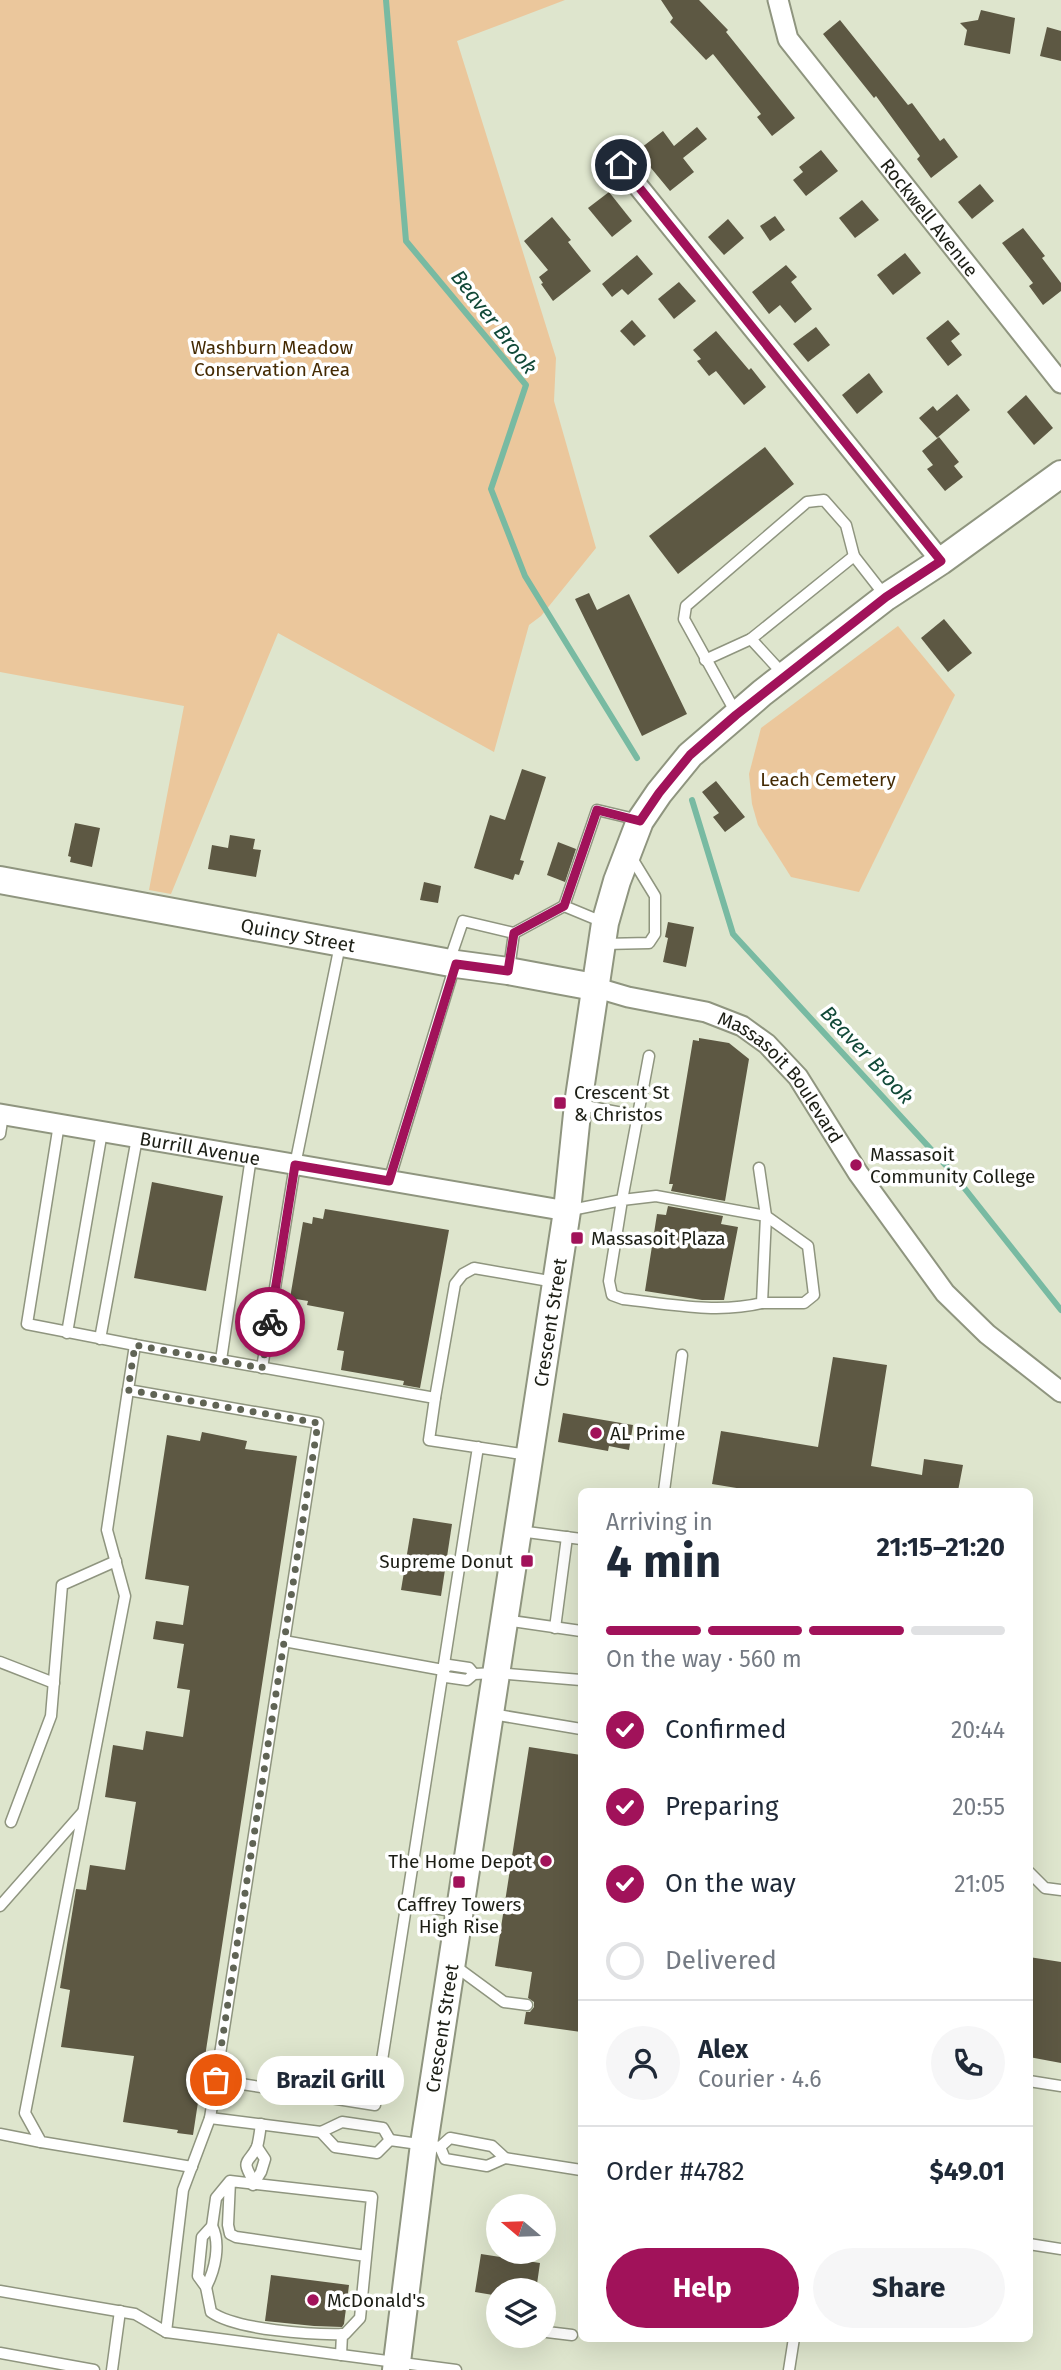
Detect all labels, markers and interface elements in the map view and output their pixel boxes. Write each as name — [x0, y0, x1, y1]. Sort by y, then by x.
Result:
pin — [591, 135, 651, 195]
icon: home — [602, 146, 640, 184]
street label: Rockwell Avenue — [876, 154, 983, 281]
water label: Beaver Brook — [445, 265, 543, 379]
park label: Washburn Meadow Conservation Area — [191, 336, 354, 381]
park label: Leach Cemetery — [760, 768, 896, 791]
street label: Quincy Street — [239, 913, 357, 957]
water label: Beaver Brook — [815, 1000, 919, 1110]
street label: Massasoit Boulevard — [715, 1006, 848, 1147]
place label: Crescent St & Christos — [574, 1081, 670, 1126]
marker: Crescent St & Christos — [552, 1095, 568, 1111]
street label: Burrill Avenue — [138, 1127, 262, 1170]
place label: Massasoit Community College — [870, 1143, 1035, 1188]
marker: Massasoit Community College — [848, 1157, 864, 1173]
place label: Massasoit Plaza — [591, 1227, 726, 1250]
marker: Massasoit Plaza — [569, 1230, 585, 1246]
street label: Crescent Street — [529, 1256, 571, 1388]
courier — [235, 1287, 305, 1357]
icon: bike — [251, 1303, 289, 1341]
place label: AL Prime — [610, 1422, 685, 1445]
marker: AL Prime — [588, 1425, 604, 1441]
text: Arriving in — [606, 1508, 713, 1536]
text: 21:15–21:20 — [877, 1532, 1005, 1563]
text: 4 min — [606, 1534, 721, 1589]
place label: Supreme Donut — [379, 1550, 513, 1573]
marker: Supreme Donut — [519, 1553, 535, 1569]
text: On the way · 560 m — [606, 1645, 802, 1673]
icon: check — [606, 1711, 644, 1749]
text: Confirmed — [665, 1714, 786, 1745]
text: 20:44 — [951, 1716, 1005, 1744]
icon: check — [606, 1788, 644, 1826]
text: Preparing — [665, 1791, 778, 1822]
text: 20:55 — [952, 1793, 1005, 1821]
place label: The Home Depot — [388, 1850, 532, 1873]
marker: The Home Depot — [538, 1853, 554, 1869]
icon: check — [606, 1865, 644, 1903]
text: On the way — [665, 1868, 796, 1899]
text: 21:05 — [954, 1870, 1005, 1898]
marker: Caffrey Towers High Rise — [451, 1874, 467, 1890]
place label: Caffrey Towers High Rise — [397, 1893, 521, 1938]
text: Delivered — [665, 1945, 777, 1976]
street label: Crescent Street — [421, 1962, 463, 2094]
button: person — [606, 2026, 680, 2100]
button: phone — [931, 2026, 1005, 2100]
text: Alex — [698, 2034, 748, 2065]
pin — [186, 2050, 246, 2110]
callout: Brazil Grill — [258, 2056, 405, 2104]
icon: bag — [197, 2061, 235, 2099]
text: Courier · 4.6 — [698, 2065, 822, 2093]
text: Brazil Grill — [276, 2066, 385, 2094]
text: Order #4782 — [606, 2156, 745, 2187]
text: $49.01 — [929, 2156, 1005, 2187]
north arrow — [486, 2194, 556, 2264]
map controls — [486, 2194, 556, 2348]
button: Help — [606, 2248, 799, 2328]
button: Share — [813, 2248, 1005, 2328]
button: layers — [486, 2278, 556, 2348]
place label: McDonald's — [327, 2289, 425, 2312]
marker: McDonald's — [305, 2292, 321, 2308]

